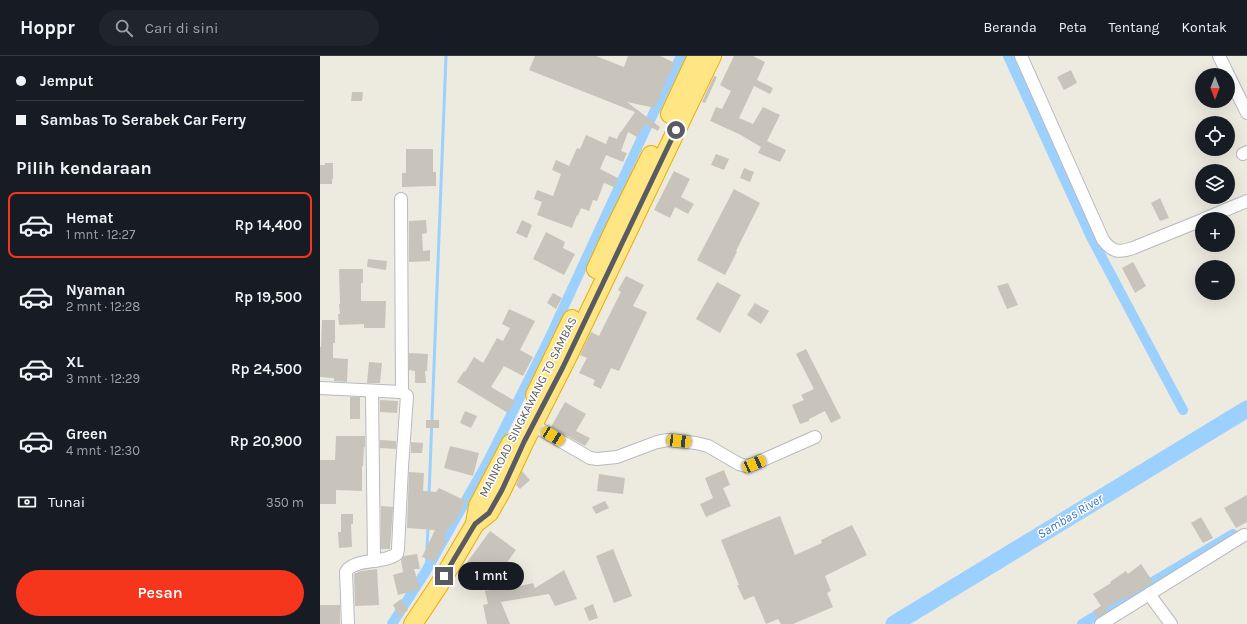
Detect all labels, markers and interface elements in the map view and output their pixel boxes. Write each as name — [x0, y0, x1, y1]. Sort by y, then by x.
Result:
search box — [99, 10, 379, 46]
text: Hoppr — [20, 17, 75, 39]
icon: search — [113, 17, 135, 39]
text: Cari di sini — [145, 19, 219, 37]
text: Beranda — [984, 19, 1037, 36]
text: Peta — [1059, 19, 1087, 36]
text: Tentang — [1109, 19, 1160, 36]
text: Kontak — [1182, 19, 1227, 36]
north arrow — [1195, 68, 1235, 108]
map controls — [1195, 68, 1235, 300]
text: Jemput — [40, 72, 93, 90]
text: Sambas To Serabek Car Ferry — [40, 111, 246, 129]
button: locate — [1195, 116, 1235, 156]
route start — [667, 121, 685, 139]
text: Pilih kendaraan — [16, 157, 152, 179]
button: layers — [1195, 164, 1235, 204]
icon: car — [18, 207, 54, 243]
text: Hemat — [66, 209, 113, 227]
button: + — [1195, 212, 1235, 252]
text: Rp 14,400 — [235, 216, 302, 234]
text: 1 mnt · 12:27 — [66, 227, 135, 242]
button: − — [1195, 260, 1235, 300]
icon: car — [18, 279, 54, 315]
text: Nyaman — [66, 281, 125, 299]
text: Rp 19,500 — [235, 288, 302, 306]
text: 2 mnt · 12:28 — [66, 299, 140, 314]
street label: MAINROAD SINGKAWANG TO SAMBAS — [476, 315, 580, 499]
icon: car — [18, 351, 54, 387]
text: XL — [66, 353, 84, 371]
text: Rp 24,500 — [231, 360, 302, 378]
text: 3 mnt · 12:29 — [66, 371, 140, 386]
icon: car — [18, 423, 54, 459]
text: Green — [66, 425, 107, 443]
car — [540, 425, 566, 447]
text: Rp 20,900 — [230, 432, 302, 450]
car — [666, 434, 692, 448]
text: 4 mnt · 12:30 — [66, 443, 140, 458]
car — [741, 454, 767, 474]
water label: Sambas River — [1034, 490, 1106, 541]
icon: cash — [16, 491, 38, 513]
text: Tunai — [48, 493, 85, 511]
text: 350 m — [266, 495, 304, 510]
callout: 1 mnt — [458, 562, 524, 590]
route end — [435, 567, 453, 585]
text: 1 mnt — [474, 568, 508, 583]
button: Pesan — [16, 570, 304, 616]

